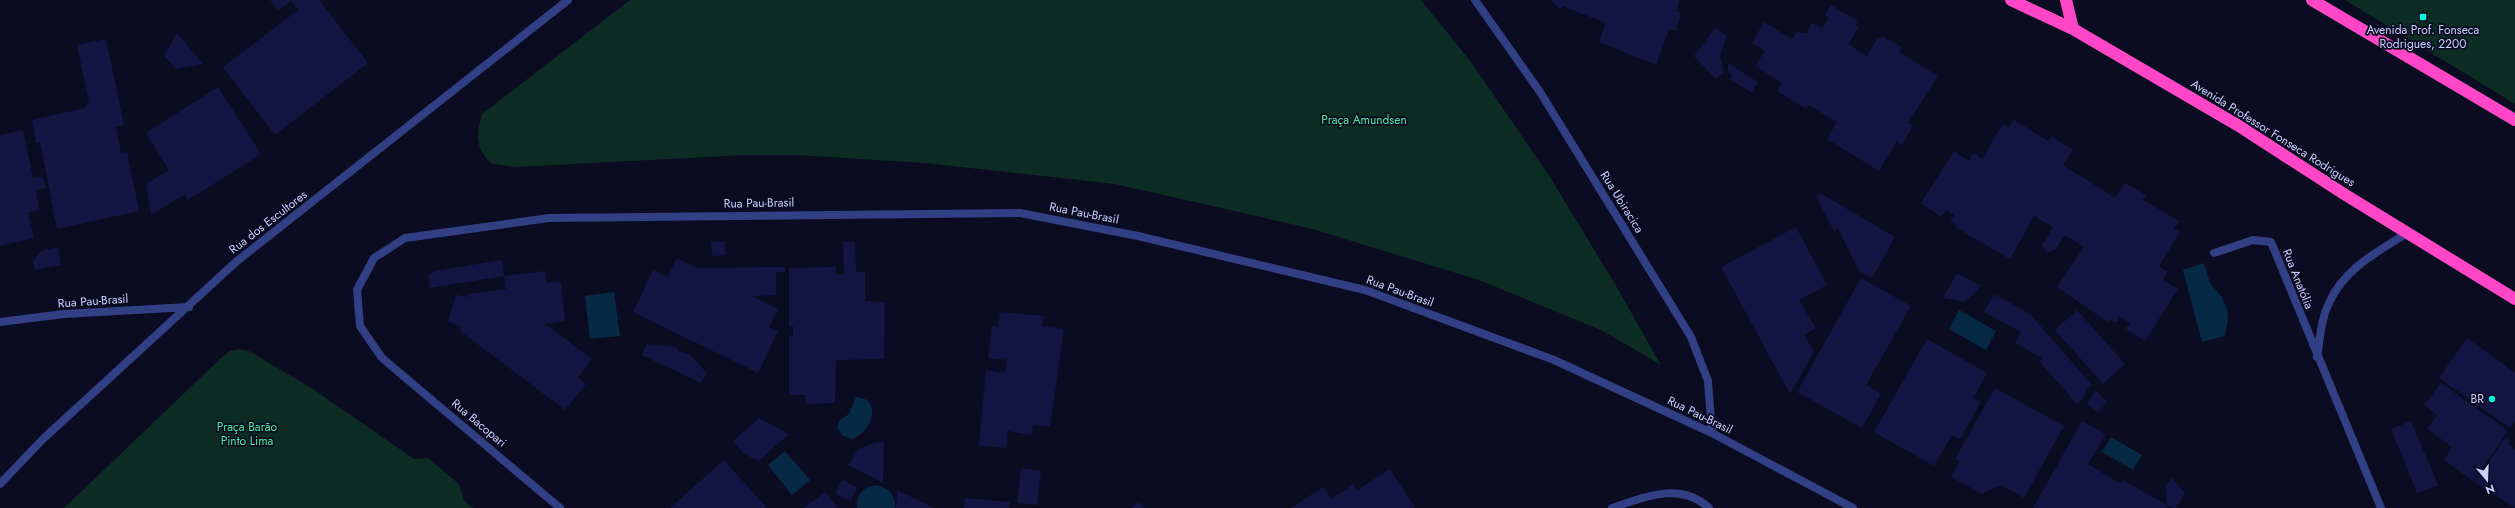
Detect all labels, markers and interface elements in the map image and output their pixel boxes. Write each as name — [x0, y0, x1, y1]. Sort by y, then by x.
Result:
marker: Avenida Prof. Fonseca Rodrigues, 2200 — [2418, 12, 2428, 22]
place label: Avenida Prof. Fonseca Rodrigues, 2200 — [2367, 21, 2480, 53]
street label: Avenida Professor Fonseca Rodrigues — [2187, 75, 2359, 191]
park label: Praça Amundsen — [1321, 111, 1407, 129]
street label: Rua Ubiracica — [1596, 167, 1648, 237]
street label: Rua dos Escultores — [225, 186, 311, 258]
street label: Rua Pau-Brasil — [724, 193, 794, 213]
street label: Rua Pau-Brasil — [1048, 197, 1120, 229]
street label: Rua Anatólia — [2278, 246, 2318, 312]
street label: Rua Pau-Brasil — [1364, 270, 1436, 312]
street label: Rua Pau-Brasil — [57, 290, 129, 312]
place label: BR — [2471, 390, 2484, 408]
street label: Rua Pau-Brasil — [1664, 391, 1736, 439]
marker: BR — [2487, 394, 2497, 404]
street label: Rua Bacopari — [448, 395, 510, 451]
park label: Praça Barão Pinto Lima — [217, 418, 278, 450]
north arrow — [2467, 460, 2507, 500]
text: N — [2484, 480, 2497, 498]

